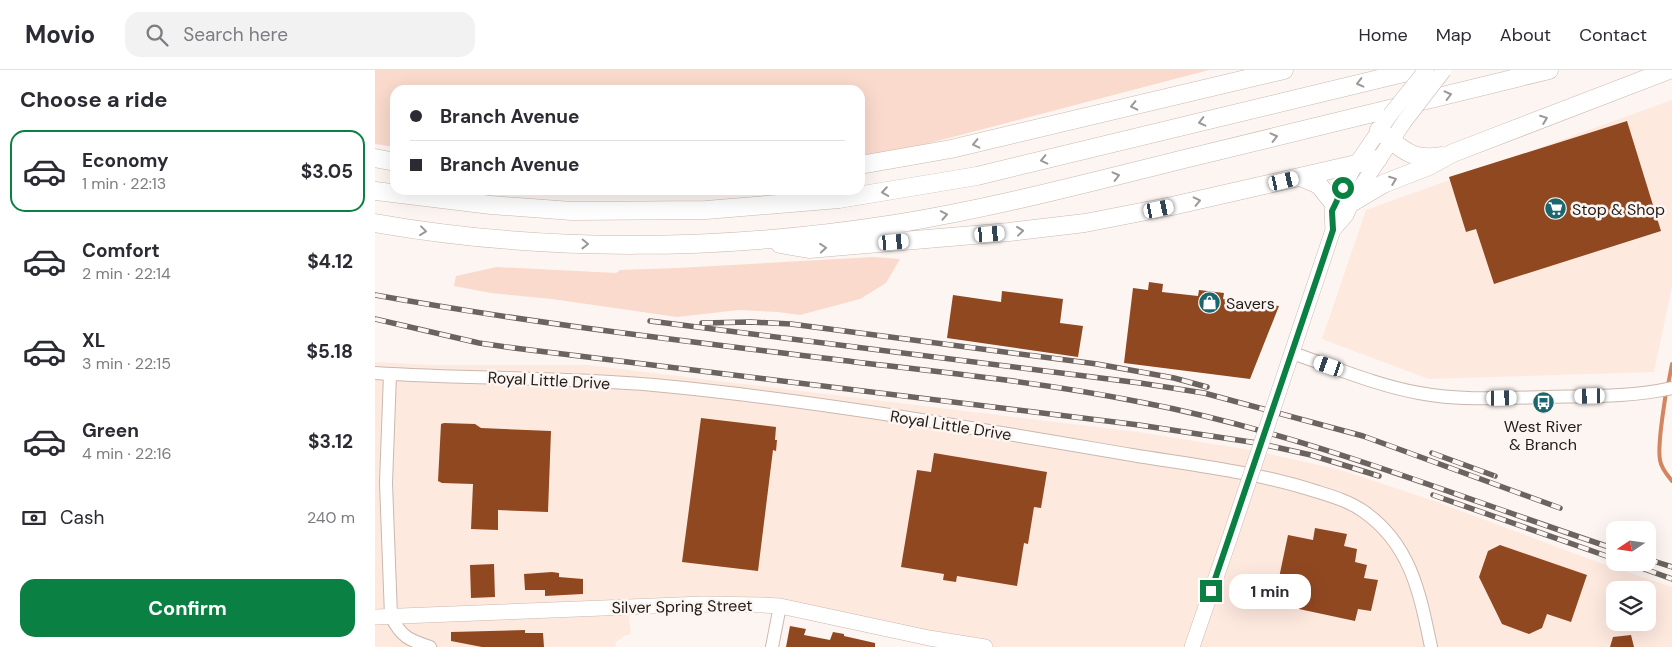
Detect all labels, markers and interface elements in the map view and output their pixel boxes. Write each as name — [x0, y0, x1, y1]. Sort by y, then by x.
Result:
search box — [125, 12, 475, 57]
text: Movio — [25, 19, 95, 50]
icon: search — [143, 21, 171, 49]
text: Search here — [183, 22, 288, 47]
text: Home — [1358, 23, 1408, 47]
text: Map — [1436, 23, 1472, 47]
text: About — [1500, 23, 1551, 47]
text: Contact — [1579, 23, 1647, 47]
one-way arrow — [1356, 77, 1365, 88]
text: Choose a ride — [20, 85, 168, 114]
one-way arrow — [1444, 90, 1453, 101]
one-way arrow — [1130, 100, 1139, 111]
text: Branch Avenue — [440, 104, 580, 129]
one-way arrow — [1539, 115, 1548, 125]
one-way arrow — [1198, 116, 1207, 127]
one-way arrow — [1269, 132, 1278, 143]
one-way arrow — [972, 138, 981, 149]
text: Economy — [82, 148, 169, 173]
icon: car — [22, 149, 67, 194]
text: Branch Avenue — [440, 152, 580, 177]
one-way arrow — [1040, 155, 1049, 165]
text: $3.05 — [301, 159, 353, 184]
car — [1267, 170, 1300, 192]
one-way arrow — [1111, 171, 1120, 182]
text: 1 min · 22:13 — [82, 173, 166, 194]
one-way arrow — [1389, 175, 1397, 185]
route start — [1332, 177, 1354, 199]
one-way arrow — [881, 186, 889, 196]
one-way arrow — [1192, 196, 1201, 207]
supermarket icon: Stop & Shop — [1544, 197, 1568, 221]
car — [1142, 199, 1175, 219]
place label: Stop & Shop — [1572, 199, 1665, 220]
one-way arrow — [940, 210, 949, 220]
one-way arrow — [419, 225, 427, 236]
car — [974, 225, 1005, 243]
one-way arrow — [1016, 226, 1024, 237]
car — [878, 233, 909, 251]
text: Comfort — [82, 238, 160, 263]
one-way arrow — [581, 238, 589, 249]
icon: car — [22, 239, 67, 284]
one-way arrow — [819, 243, 827, 254]
text: $4.12 — [307, 249, 353, 274]
text: 2 min · 22:14 — [82, 263, 171, 284]
shop icon: Savers — [1198, 291, 1222, 315]
place label: Savers — [1226, 293, 1275, 314]
text: XL — [82, 328, 105, 353]
icon: car — [22, 329, 67, 374]
text: $5.18 — [307, 339, 353, 364]
text: 3 min · 22:15 — [82, 353, 171, 374]
car — [1312, 354, 1345, 378]
street label: Royal Little Drive — [487, 367, 611, 394]
car — [1574, 388, 1605, 404]
car — [1486, 390, 1517, 406]
bus stop icon: West River & Branch — [1531, 390, 1555, 414]
street label: Royal Little Drive — [889, 406, 1013, 445]
place label: West River & Branch — [1504, 416, 1582, 455]
text: Green — [82, 418, 139, 443]
icon: car — [22, 419, 67, 464]
text: $3.12 — [308, 429, 353, 454]
text: 4 min · 22:16 — [82, 443, 172, 464]
icon: cash — [20, 504, 48, 532]
text: Cash — [60, 505, 104, 530]
text: 240 m — [307, 507, 355, 528]
north arrow — [1606, 521, 1656, 571]
map controls — [1606, 521, 1656, 631]
callout: 1 min — [1229, 574, 1311, 608]
button: Confirm — [20, 579, 355, 637]
route end — [1200, 580, 1222, 602]
text: 1 min — [1251, 581, 1289, 602]
button: layers — [1606, 581, 1656, 631]
street label: Silver Spring Street — [611, 595, 753, 618]

